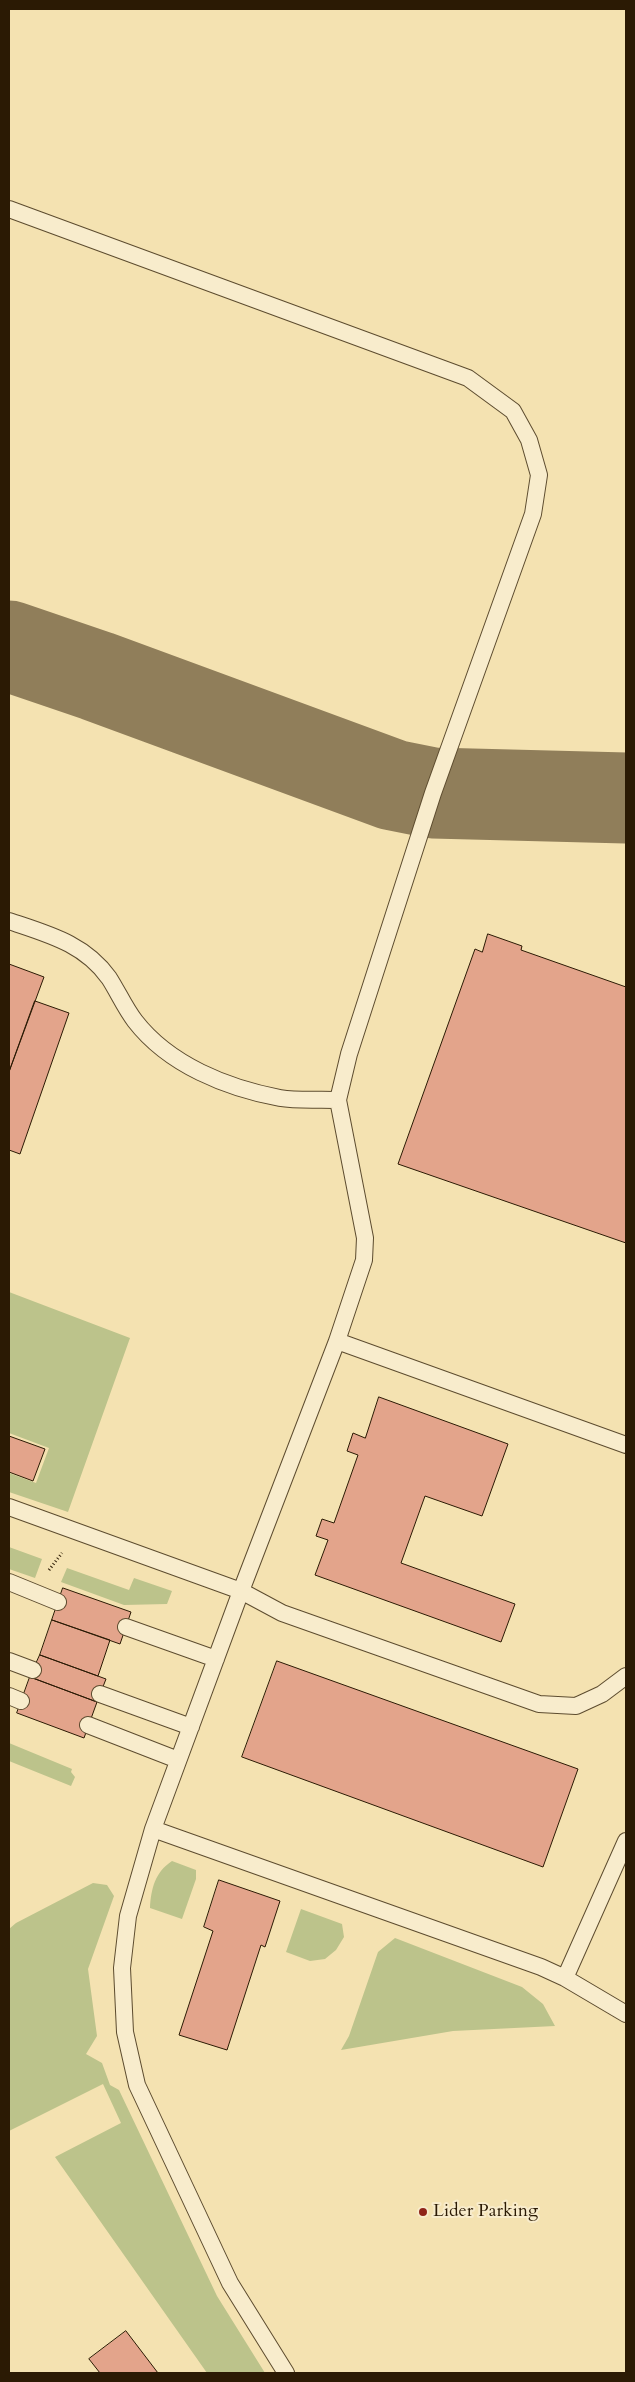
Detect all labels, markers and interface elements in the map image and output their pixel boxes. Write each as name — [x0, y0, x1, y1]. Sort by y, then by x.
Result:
place label: Lider Parking — [433, 2201, 538, 2223]
marker: Lider Parking — [417, 2206, 429, 2218]

